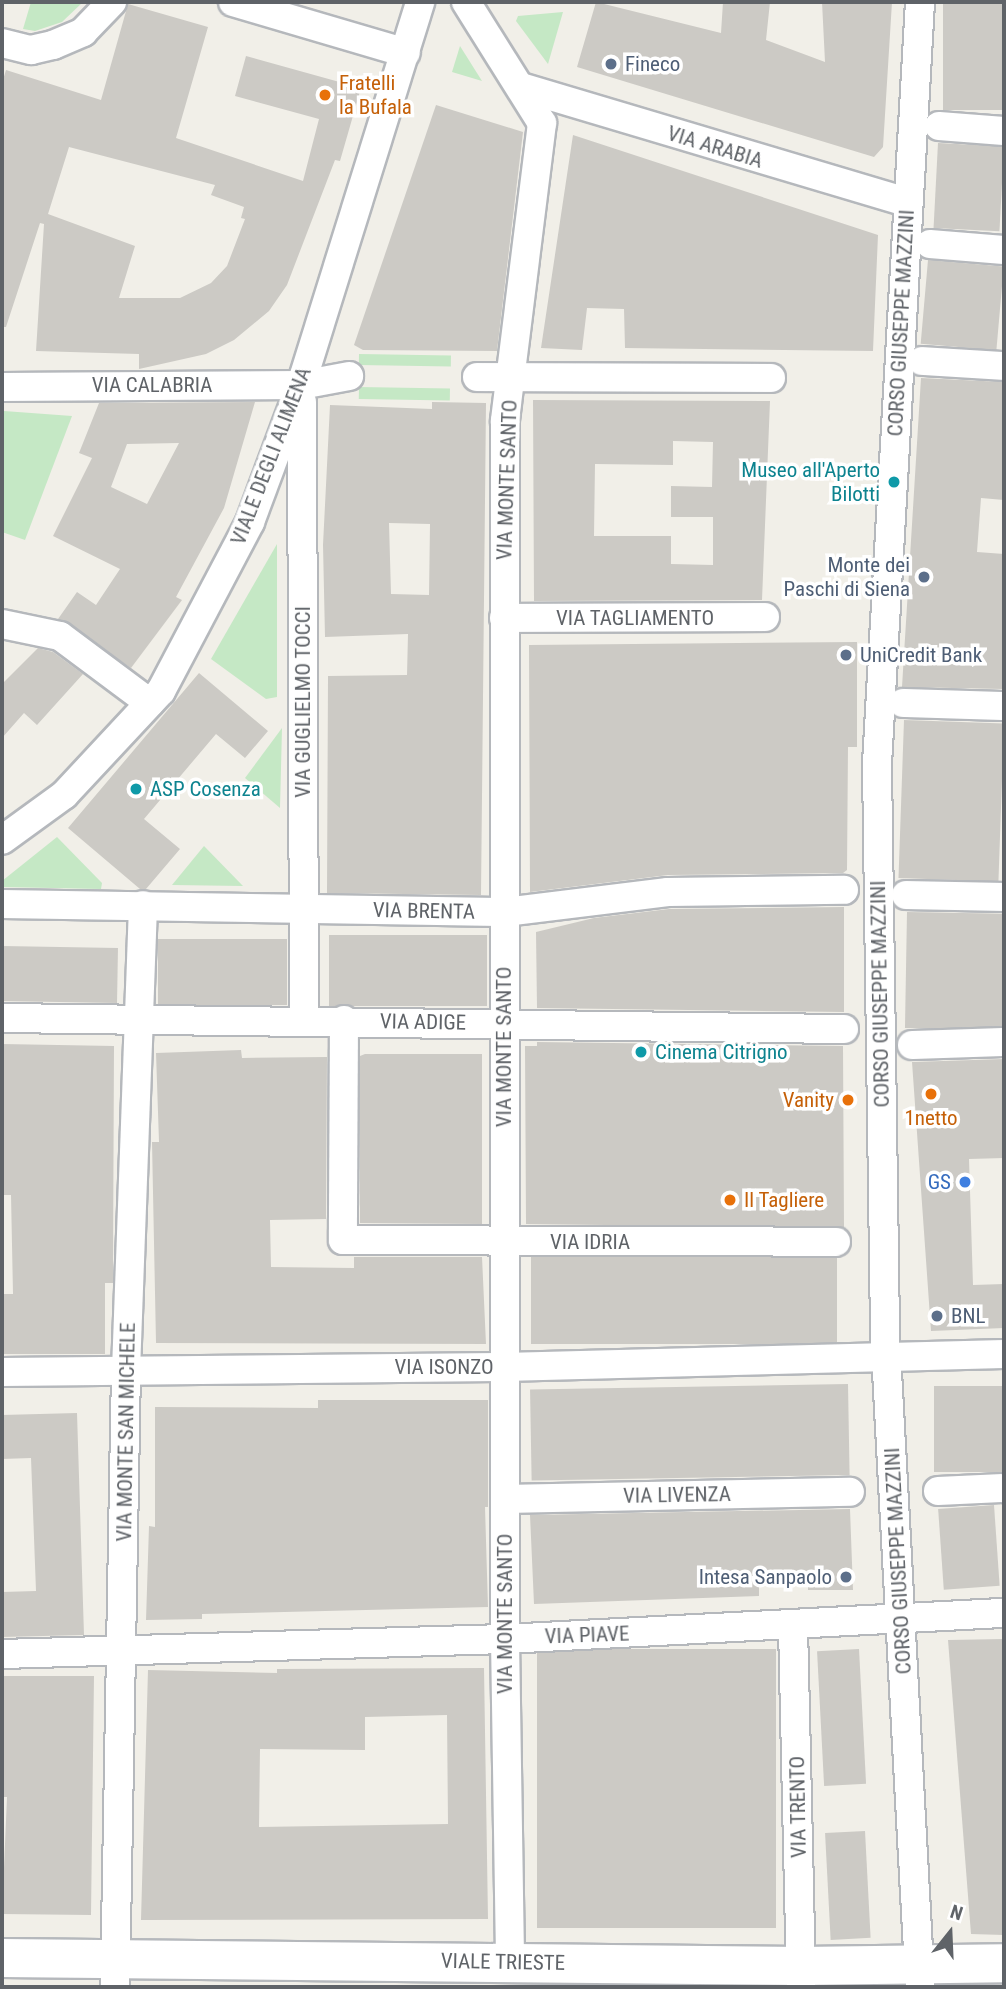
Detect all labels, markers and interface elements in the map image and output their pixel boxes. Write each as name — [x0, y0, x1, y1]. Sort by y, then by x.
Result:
place label: Fineco — [625, 51, 680, 77]
marker: Fineco — [603, 56, 619, 72]
place label: Fratelli la Bufala — [339, 70, 412, 120]
marker: Fratelli la Bufala — [317, 87, 333, 103]
street label: VIA ARABIA — [664, 121, 766, 173]
street label: CORSO GIUSEPPE MAZZINI — [882, 209, 920, 437]
street label: VIALE DEGLI ALIMENA — [225, 364, 317, 548]
street label: VIA CALABRIA — [92, 372, 212, 398]
street label: VIA MONTE SANTO — [492, 399, 522, 561]
place label: Museo all'Aperto Bilotti — [741, 457, 880, 507]
marker: Museo all'Aperto Bilotti — [886, 474, 902, 490]
place label: Monte dei Paschi di Siena — [784, 552, 910, 602]
marker: Monte dei Paschi di Siena — [916, 569, 932, 585]
street label: VIA TAGLIAMENTO — [556, 605, 714, 631]
street label: VIA GUGLIELMO TOCCI — [290, 606, 316, 798]
place label: UniCredit Bank — [860, 642, 982, 668]
marker: UniCredit Bank — [838, 647, 854, 663]
place label: ASP Cosenza — [150, 776, 261, 802]
marker: ASP Cosenza — [128, 781, 144, 797]
street label: CORSO GIUSEPPE MAZZINI — [865, 880, 895, 1108]
street label: VIA BRENTA — [373, 898, 475, 924]
street label: VIA MONTE SANTO — [491, 967, 517, 1127]
street label: VIA ADIGE — [380, 1009, 466, 1035]
place label: Cinema Citrigno — [655, 1039, 788, 1065]
marker: Cinema Citrigno — [633, 1044, 649, 1060]
marker: 1netto — [923, 1086, 939, 1102]
place label: Vanity — [783, 1087, 834, 1113]
marker: Vanity — [840, 1092, 856, 1108]
place label: 1netto — [904, 1105, 958, 1131]
place label: GS — [928, 1169, 951, 1195]
marker: GS — [957, 1174, 973, 1190]
place label: Il Tagliere — [744, 1187, 825, 1213]
marker: Il Tagliere — [722, 1192, 738, 1208]
street label: VIA IDRIA — [550, 1229, 630, 1255]
place label: BNL — [951, 1303, 985, 1329]
marker: BNL — [929, 1308, 945, 1324]
street label: VIA MONTE SAN MICHELE — [111, 1322, 141, 1542]
street label: VIA ISONZO — [394, 1354, 494, 1380]
street label: CORSO GIUSEPPE MAZZINI — [879, 1447, 917, 1675]
street label: VIA LIVENZA — [623, 1481, 731, 1509]
street label: VIA MONTE SANTO — [492, 1534, 518, 1694]
place label: Intesa Sanpaolo — [699, 1564, 832, 1590]
marker: Intesa Sanpaolo — [838, 1569, 854, 1585]
street label: VIA PIAVE — [544, 1621, 630, 1649]
street label: VIA TRENTO — [785, 1755, 811, 1859]
north arrow — [915, 1898, 985, 1968]
text: N — [948, 1900, 966, 1925]
street label: VIALE TRIESTE — [440, 1948, 566, 1976]

